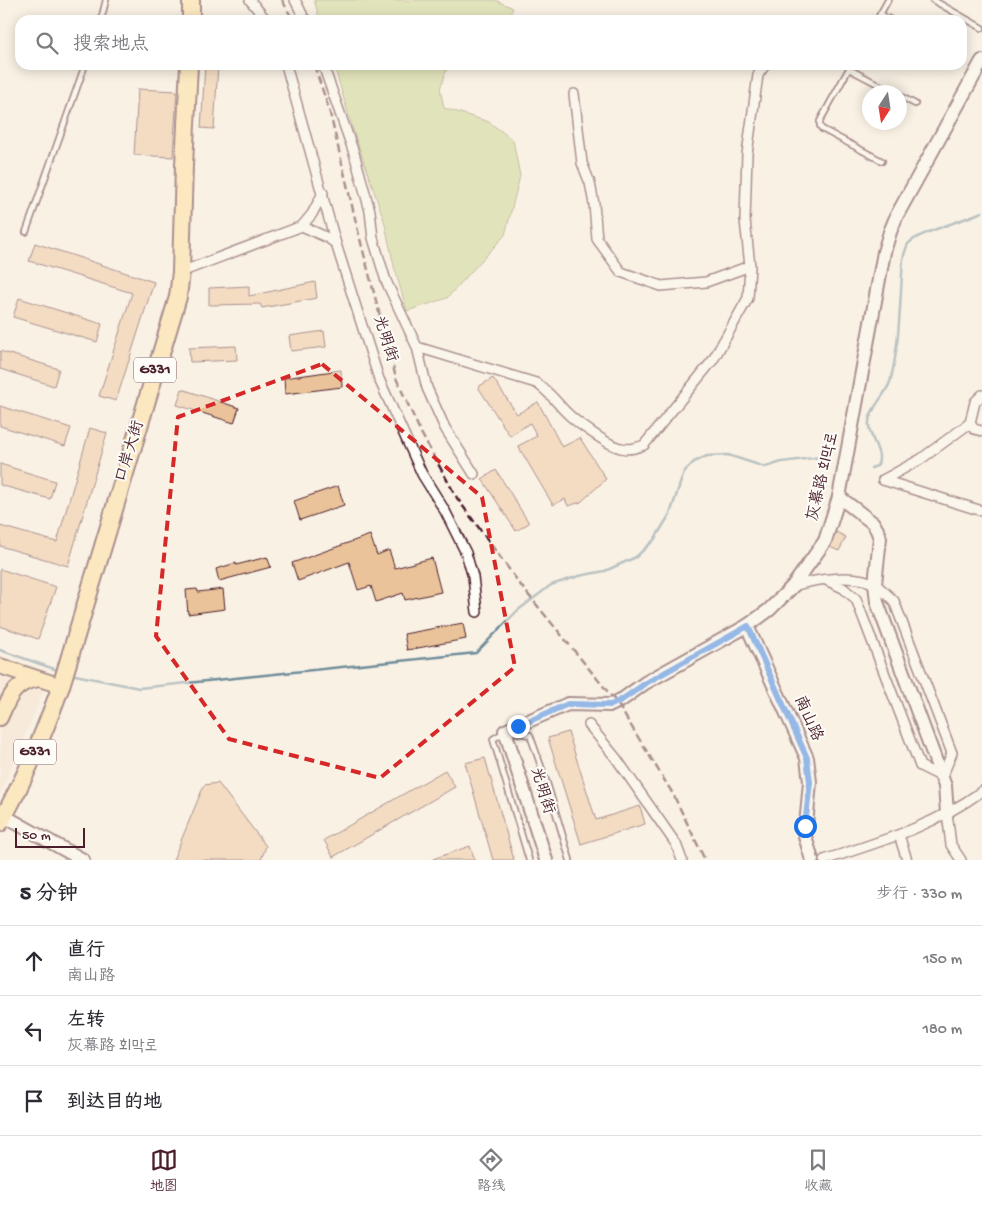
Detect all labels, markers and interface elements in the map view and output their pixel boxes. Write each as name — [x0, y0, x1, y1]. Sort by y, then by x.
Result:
search box — [15, 15, 967, 70]
icon: search — [33, 29, 61, 57]
text: 搜索地点 — [73, 34, 149, 57]
north arrow — [862, 85, 907, 130]
street label: 光明街 — [368, 313, 401, 365]
road number: G331 — [134, 358, 176, 382]
street label: 口岸大街 — [112, 418, 149, 485]
street label: 灰幕路 회막로 — [803, 430, 843, 523]
street label: 南山路 — [789, 692, 827, 745]
route end — [507, 715, 530, 738]
road number: G331 — [14, 740, 56, 764]
street label: 光明街 — [525, 765, 558, 817]
route start — [794, 815, 817, 838]
scale bar — [15, 825, 85, 848]
text: 50 m — [22, 828, 51, 845]
text: 5 分钟 — [20, 883, 78, 908]
text: 步行 · 330 m — [877, 886, 962, 905]
text: 直行 — [67, 940, 105, 963]
icon: ahead — [20, 947, 48, 975]
text: 150 m — [923, 951, 962, 970]
text: 南山路 — [67, 968, 115, 987]
text: 左转 — [67, 1010, 105, 1033]
icon: left — [20, 1017, 48, 1045]
text: 180 m — [923, 1021, 962, 1040]
text: 灰幕路 회막로 — [67, 1038, 157, 1057]
icon: arrive — [20, 1087, 48, 1115]
text: 到达目的地 — [67, 1092, 162, 1115]
tab: 地图 — [150, 1146, 178, 1196]
tab: 路线 — [477, 1146, 505, 1196]
tab: 收藏 — [804, 1146, 832, 1196]

